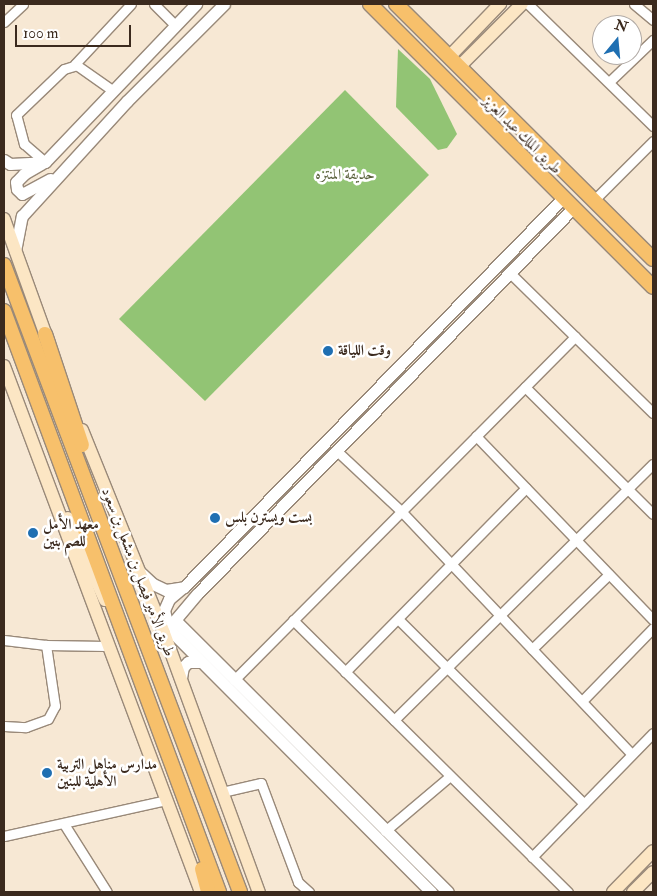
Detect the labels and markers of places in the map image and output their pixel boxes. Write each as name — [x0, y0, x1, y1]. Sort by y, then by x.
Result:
place label: وقت اللياقة — [338, 342, 391, 360]
marker: وقت اللياقة — [322, 345, 334, 357]
place label: بست ويسترن بلس — [225, 509, 312, 527]
marker: بست ويسترن بلس — [209, 512, 221, 524]
place label: معهد الأمل للصم بنين — [43, 515, 99, 550]
marker: معهد الأمل للصم بنين — [27, 527, 39, 539]
place label: مدارس مناهل التربية الأهلية للبنين — [57, 755, 157, 790]
marker: مدارس مناهل التربية الأهلية للبنين — [41, 767, 53, 779]

